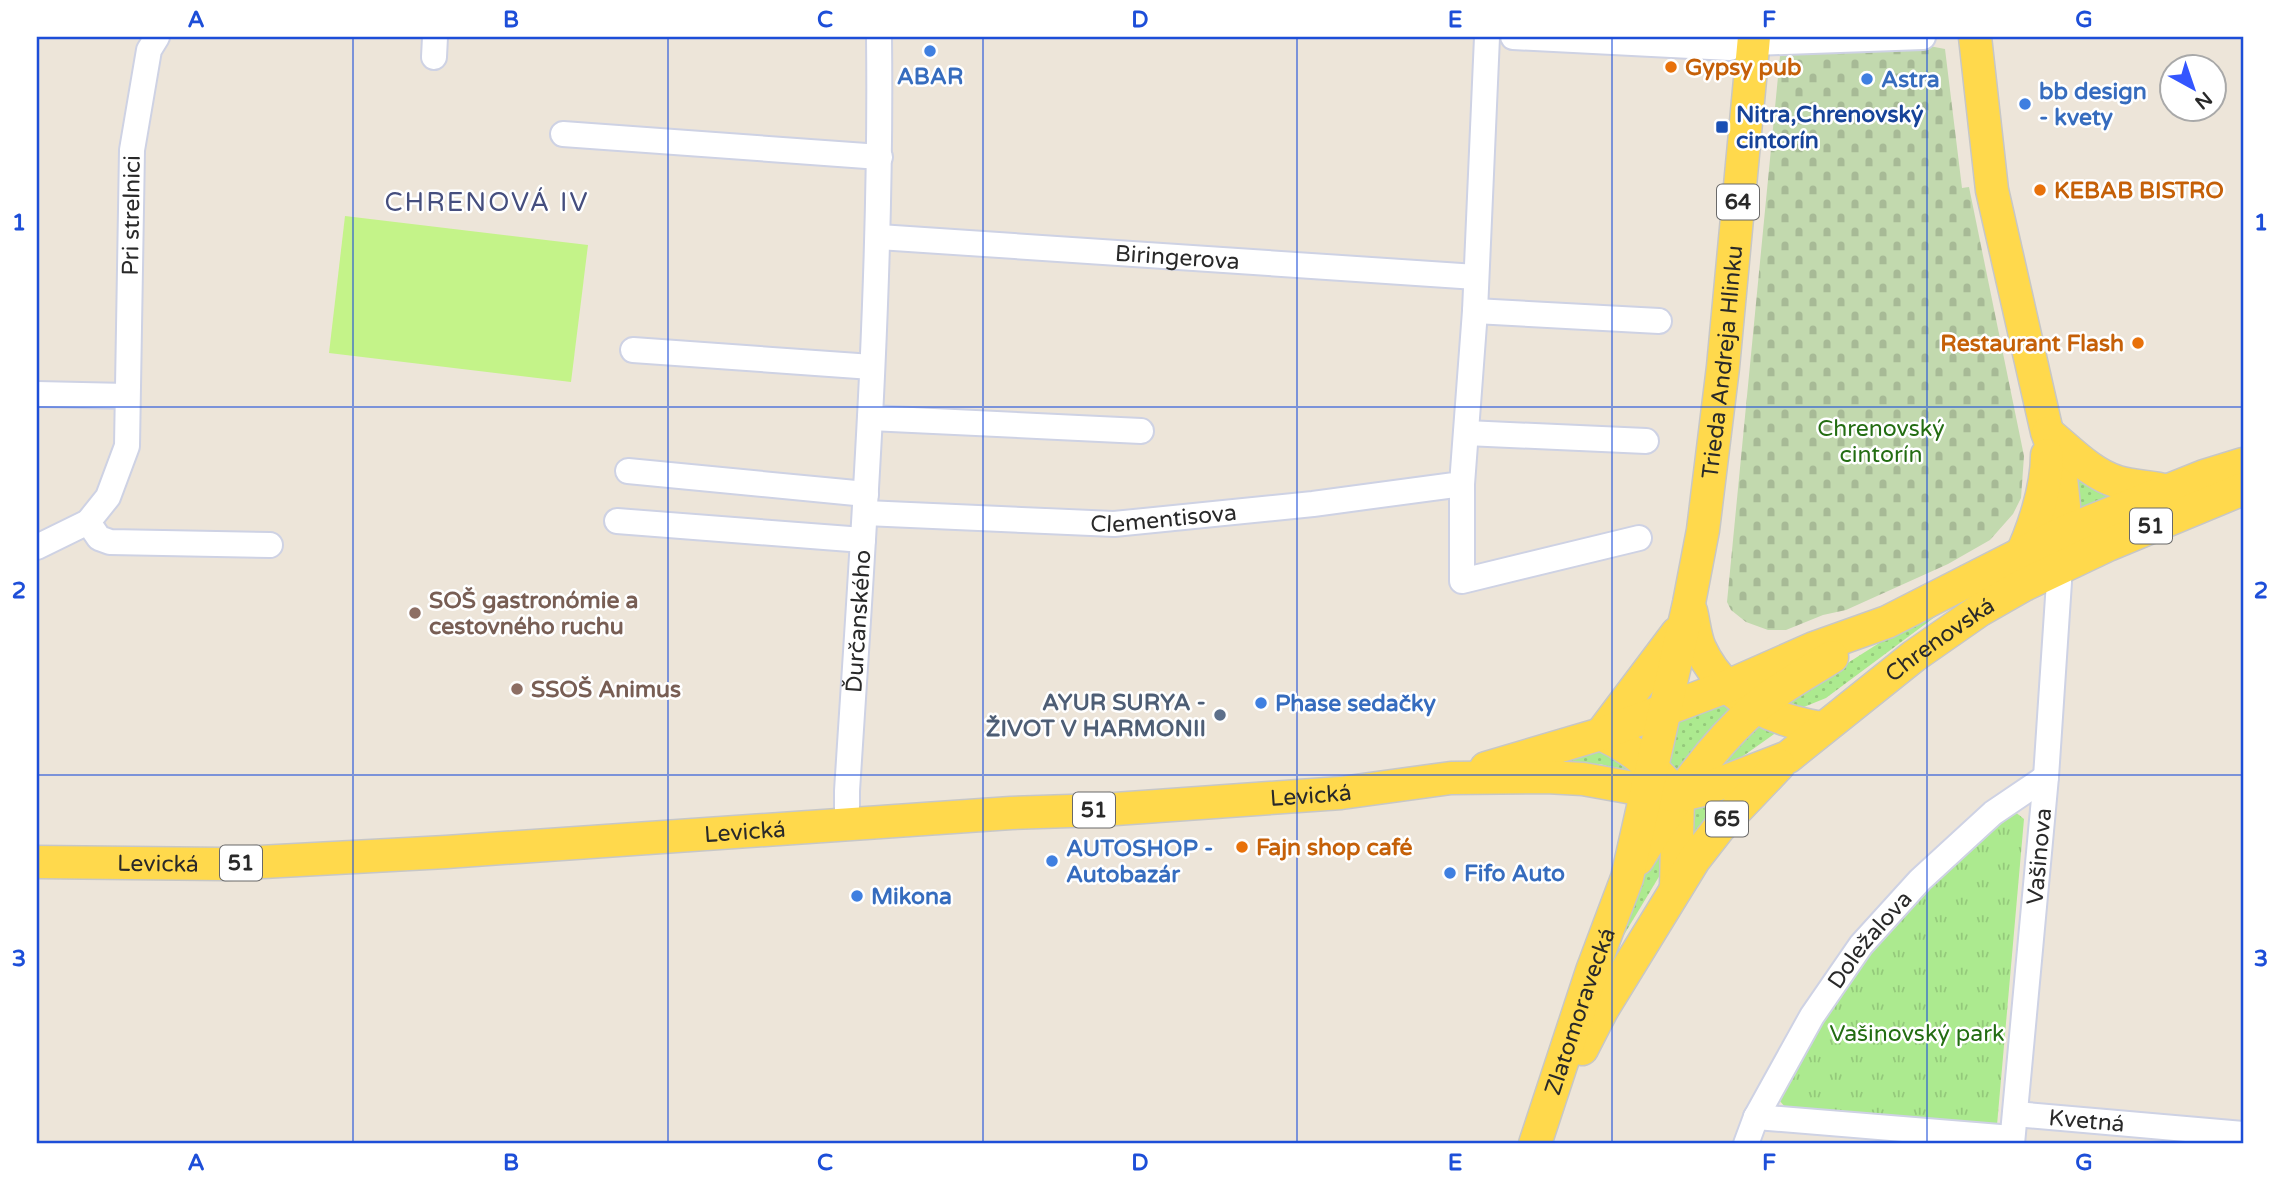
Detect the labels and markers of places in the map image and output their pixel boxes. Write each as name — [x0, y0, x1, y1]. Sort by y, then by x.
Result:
marker: ABAR — [922, 43, 938, 59]
place label: Gypsy pub — [1685, 54, 1802, 82]
marker: Gypsy pub — [1663, 59, 1679, 75]
place label: ABAR — [897, 63, 963, 91]
place label: Astra — [1881, 66, 1940, 94]
marker: Astra — [1859, 71, 1875, 87]
place label: bb design - kvety — [2039, 78, 2147, 132]
marker: bb design - kvety — [2017, 96, 2033, 112]
place label: Nitra,Chrenovský cintorín — [1736, 101, 1924, 155]
marker: Nitra,Chrenovský cintorín — [1714, 119, 1730, 135]
place label: KEBAB BISTRO — [2054, 177, 2224, 205]
marker: KEBAB BISTRO — [2032, 182, 2048, 198]
place label: Restaurant Flash — [1940, 330, 2124, 358]
marker: Restaurant Flash — [2130, 335, 2146, 351]
place label: SOŠ gastronómie a cestovného ruchu — [429, 587, 638, 641]
marker: SOŠ gastronómie a cestovného ruchu — [407, 605, 423, 621]
place label: SSOŠ Animus — [531, 676, 681, 704]
marker: SSOŠ Animus — [509, 681, 525, 697]
place label: AYUR SURYA - ŽIVOT V HARMONII — [986, 689, 1206, 743]
place label: Phase sedačky — [1275, 690, 1437, 718]
marker: Phase sedačky — [1253, 695, 1269, 711]
marker: AYUR SURYA - ŽIVOT V HARMONII — [1212, 707, 1228, 723]
place label: Fajn shop café — [1256, 834, 1413, 862]
place label: AUTOSHOP - Autobazár — [1066, 835, 1213, 889]
marker: Fajn shop café — [1234, 839, 1250, 855]
marker: AUTOSHOP - Autobazár — [1044, 853, 1060, 869]
place label: Fifo Auto — [1464, 860, 1565, 888]
marker: Fifo Auto — [1442, 865, 1458, 881]
place label: Mikona — [871, 883, 952, 911]
marker: Mikona — [849, 888, 865, 904]

